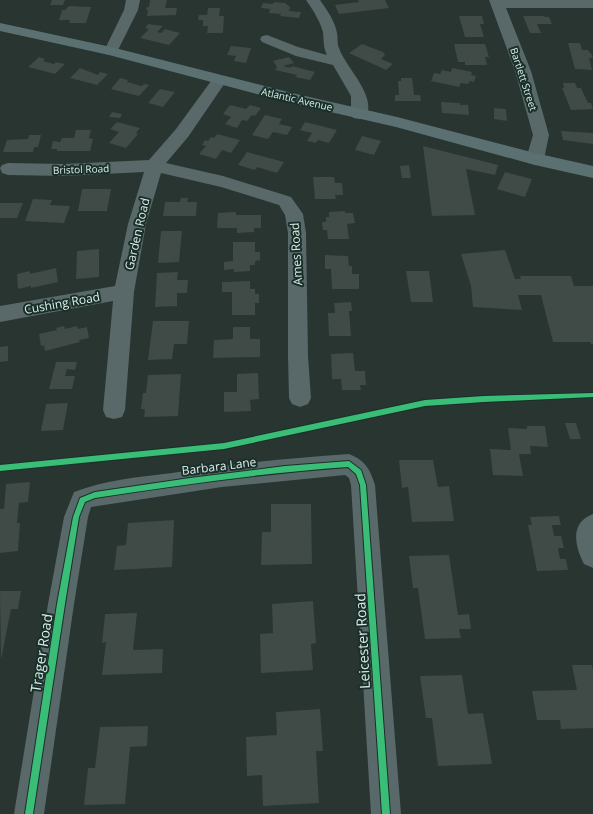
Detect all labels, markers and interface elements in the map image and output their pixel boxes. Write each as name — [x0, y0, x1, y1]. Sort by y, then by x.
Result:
street label: Bartlett Street — [507, 46, 541, 113]
street label: Atlantic Avenue — [260, 84, 334, 114]
street label: Bristol Road — [53, 161, 109, 177]
street label: Garden Road — [120, 196, 154, 272]
street label: Ames Road — [286, 222, 306, 286]
street label: Cushing Road — [23, 288, 101, 318]
street label: Barbara Lane — [181, 453, 258, 479]
street label: Leicester Road — [350, 593, 374, 689]
street label: Trager Road — [25, 612, 57, 694]

